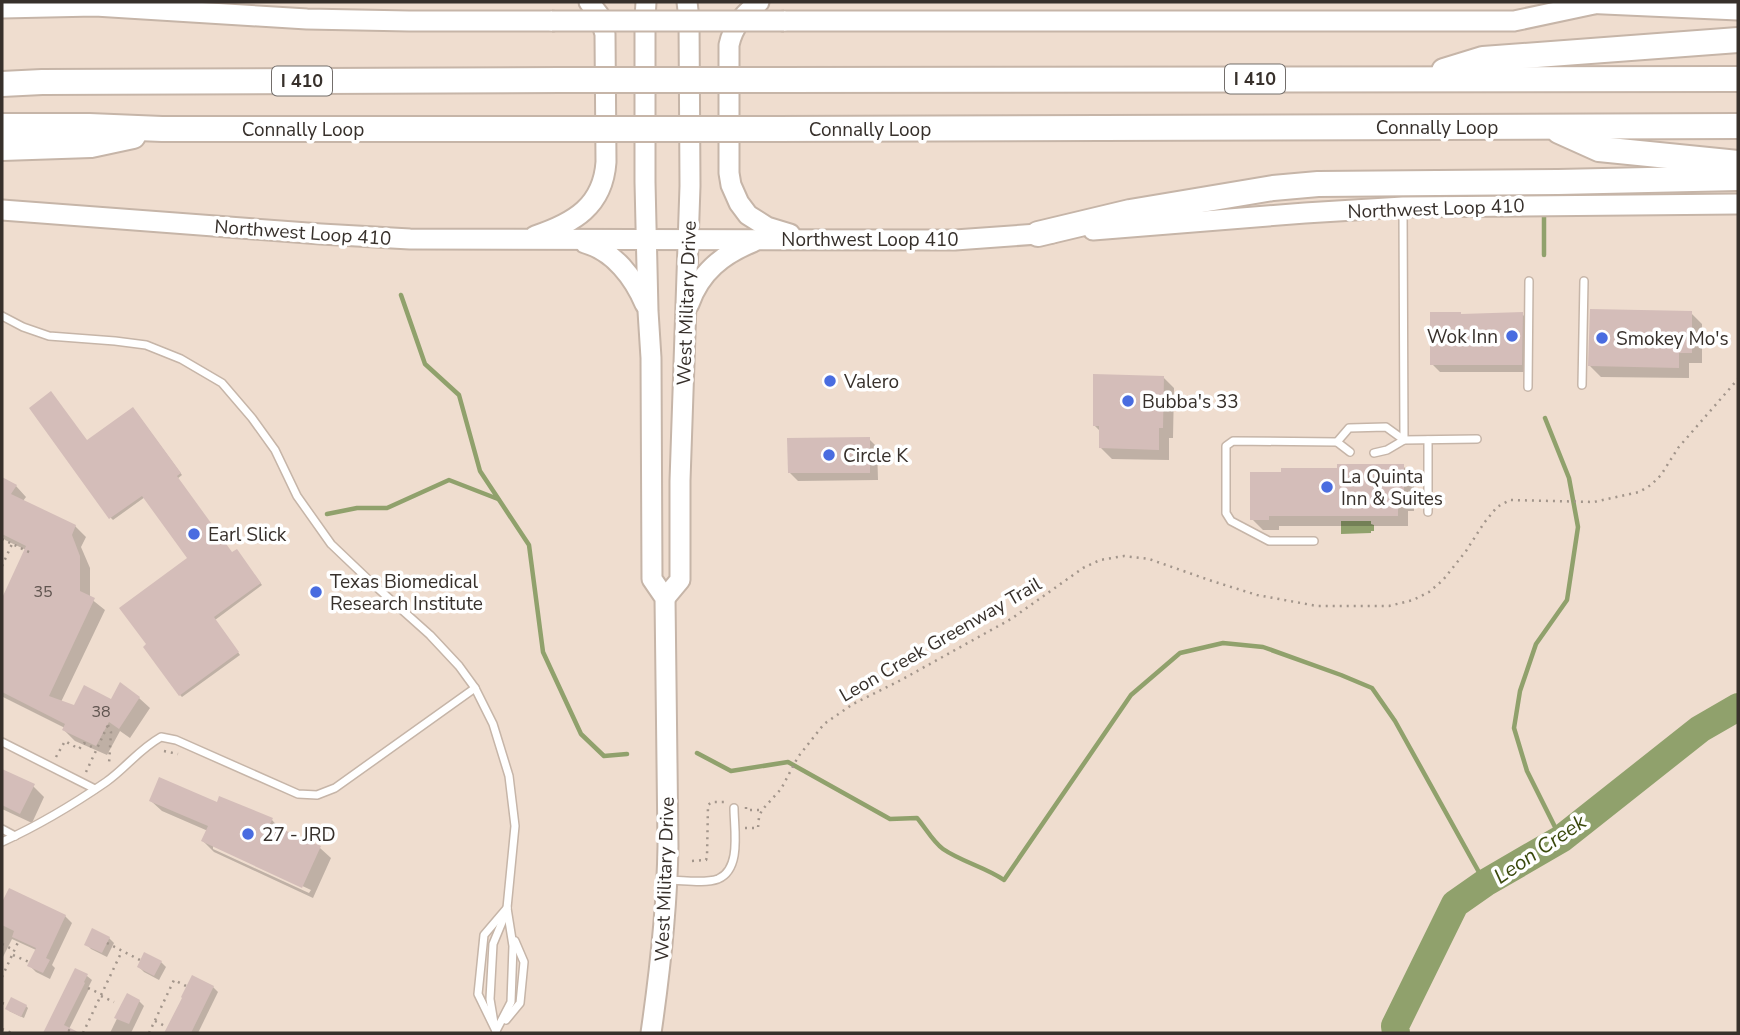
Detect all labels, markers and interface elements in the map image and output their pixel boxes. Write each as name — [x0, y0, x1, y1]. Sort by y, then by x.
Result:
road number: I 410 — [1225, 64, 1285, 94]
road number: I 410 — [272, 66, 332, 96]
street label: Connally Loop — [1376, 115, 1498, 141]
street label: Connally Loop — [242, 117, 364, 143]
street label: Connally Loop — [809, 117, 931, 143]
street label: Northwest Loop 410 — [1347, 193, 1525, 225]
street label: Northwest Loop 410 — [214, 214, 392, 252]
street label: West Military Drive — [671, 220, 703, 386]
street label: Northwest Loop 410 — [781, 227, 959, 253]
place label: Wok Inn — [1427, 324, 1498, 350]
place label: Smokey Mo's — [1616, 326, 1729, 352]
marker: Wok Inn — [1504, 328, 1520, 344]
marker: Smokey Mo's — [1594, 330, 1610, 346]
place label: Valero — [843, 369, 899, 395]
marker: Valero — [822, 373, 838, 389]
place label: Bubba's 33 — [1142, 389, 1239, 415]
marker: Bubba's 33 — [1120, 393, 1136, 409]
place label: Circle K — [843, 443, 909, 469]
marker: Circle K — [821, 447, 837, 463]
place label: La Quinta Inn & Suites — [1341, 464, 1443, 512]
marker: La Quinta Inn & Suites — [1319, 479, 1335, 495]
place label: Earl Slick — [208, 522, 287, 548]
marker: Earl Slick — [186, 526, 202, 542]
place label: Texas Biomedical Research Institute — [330, 569, 483, 617]
street label: Leon Creek Greenway Trail — [835, 571, 1047, 708]
house number: 35 — [33, 581, 53, 603]
marker: Texas Biomedical Research Institute — [308, 584, 324, 600]
house number: 38 — [91, 701, 111, 723]
street label: West Military Drive — [649, 796, 681, 962]
water label: Leon Creek — [1488, 808, 1592, 890]
place label: 27 - JRD — [262, 822, 336, 848]
marker: 27 - JRD — [240, 826, 256, 842]

